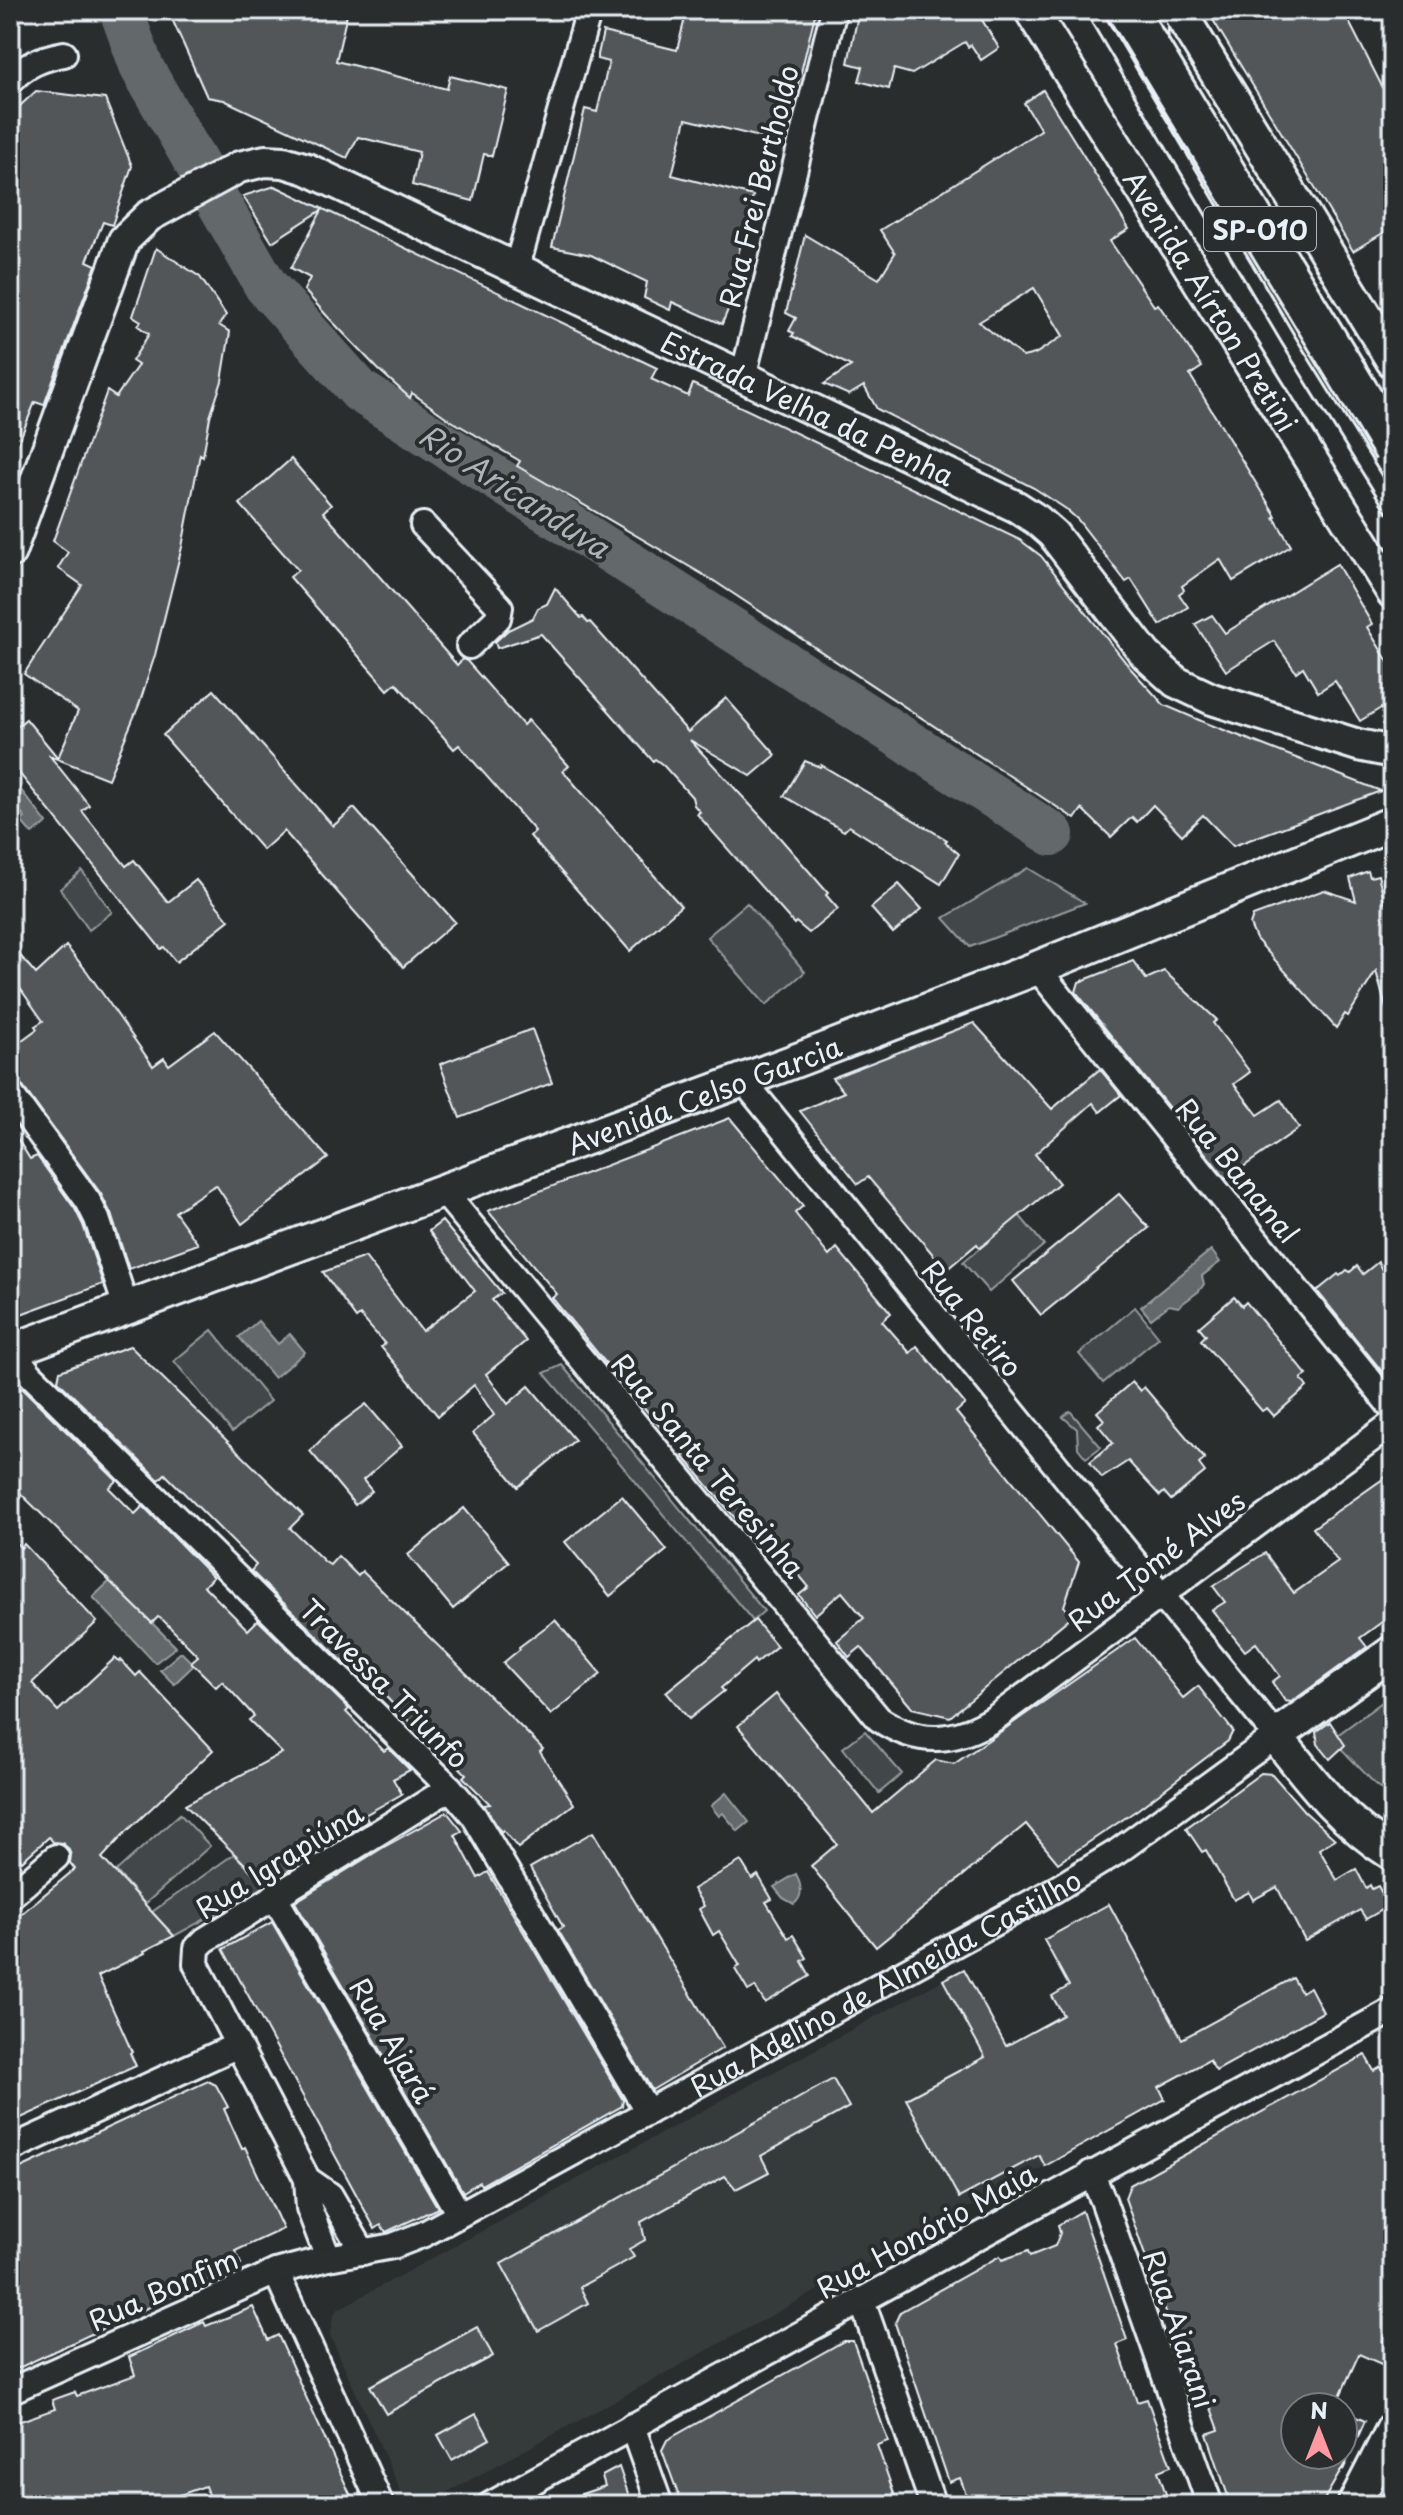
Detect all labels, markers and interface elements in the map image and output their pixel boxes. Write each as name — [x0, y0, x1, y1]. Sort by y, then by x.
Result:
street label: Rua Frei Bertholdo — [707, 60, 809, 312]
street label: Avenida Aírton Pretini — [1114, 161, 1309, 440]
road number: SP-010 — [1204, 207, 1316, 251]
street label: Estrada Velha da Penha — [654, 319, 963, 496]
water label: Rio Aricanduva — [411, 412, 620, 569]
street label: Avenida Celso Garcia — [561, 1023, 848, 1165]
street label: Rua Bananal — [1166, 1088, 1310, 1252]
street label: Rua Retiro — [912, 1250, 1034, 1386]
street label: Rua Santa Teresinha — [602, 1343, 816, 1587]
street label: Rua Tomé Alves — [1058, 1479, 1254, 1641]
street label: Travessa Triunfo — [290, 1588, 480, 1778]
street label: Rua Igrapiúna — [187, 1791, 371, 1929]
street label: Rua Adelino de Almeida Castilho — [682, 1857, 1089, 2107]
street label: Rua Ajará — [340, 1969, 447, 2111]
street label: Rua Honório Maia — [808, 2152, 1044, 2308]
street label: Rua Bonfim — [81, 2237, 245, 2341]
street label: Rua Aiarani — [1133, 2244, 1227, 2414]
north arrow — [1279, 2391, 1359, 2471]
text: N — [1310, 2393, 1328, 2426]

